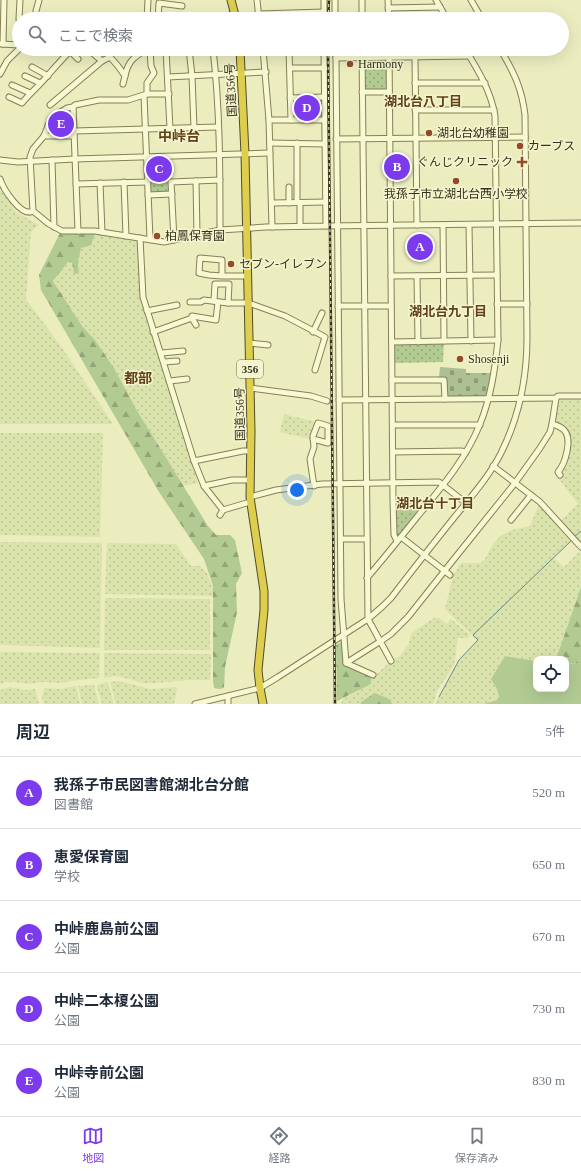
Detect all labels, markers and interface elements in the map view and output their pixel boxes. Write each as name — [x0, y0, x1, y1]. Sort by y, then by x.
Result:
search box — [12, 12, 569, 56]
icon: search — [26, 23, 48, 45]
text: ここで検索 — [58, 28, 133, 44]
place label: Harmony — [358, 57, 403, 71]
marker: Harmony — [345, 59, 355, 69]
street label: 国道356号 — [223, 63, 239, 117]
pin: D — [294, 93, 320, 123]
district label: 湖北台八丁目 — [384, 94, 462, 109]
pin: E — [48, 109, 74, 139]
place label: 湖北台幼稚園 — [437, 126, 509, 140]
marker: 湖北台幼稚園 — [424, 128, 434, 138]
district label: 中峠台 — [158, 129, 200, 144]
place label: カーブス — [528, 139, 575, 153]
marker: カーブス — [515, 141, 525, 151]
pin: B — [384, 152, 410, 182]
pin: C — [146, 154, 172, 184]
place label: ぐんじクリニック — [417, 155, 513, 169]
marker: ぐんじクリニック — [516, 156, 528, 168]
marker: 我孫子市立湖北台西小学校 — [451, 176, 461, 186]
place label: 我孫子市立湖北台西小学校 — [384, 187, 528, 201]
place label: 柏鳳保育園 — [165, 229, 225, 243]
marker: 柏鳳保育園 — [152, 231, 162, 241]
pin: A — [407, 232, 433, 262]
place label: セブン-イレブン — [239, 257, 327, 271]
marker: セブン-イレブン — [226, 259, 236, 269]
district label: 湖北台九丁目 — [409, 304, 487, 319]
place label: Shosenji — [468, 352, 510, 366]
marker: Shosenji — [455, 354, 465, 364]
road number: 356 — [237, 360, 263, 378]
district label: 都部 — [124, 371, 152, 386]
street label: 国道356号 — [233, 387, 247, 441]
your location — [287, 480, 307, 500]
district label: 湖北台十丁目 — [396, 496, 474, 511]
map controls — [533, 656, 569, 692]
button: locate — [533, 656, 569, 692]
text: 周辺 — [16, 723, 50, 742]
text: 5件 — [545, 724, 565, 739]
text: 我孫子市民図書館湖北台分館 — [54, 777, 249, 793]
text: A — [24, 785, 34, 800]
text: 520 m — [532, 785, 565, 800]
text: 図書館 — [54, 797, 93, 812]
text: 恵愛保育園 — [54, 849, 129, 865]
text: B — [25, 857, 33, 872]
text: 650 m — [532, 857, 565, 872]
text: 学校 — [54, 869, 80, 884]
text: 中峠鹿島前公園 — [54, 921, 159, 937]
text: C — [24, 929, 34, 944]
text: 670 m — [532, 929, 565, 944]
text: 公園 — [54, 941, 80, 956]
text: 中峠二本榎公園 — [54, 993, 159, 1009]
text: D — [24, 1001, 34, 1016]
text: 730 m — [532, 1001, 565, 1016]
text: 公園 — [54, 1013, 80, 1028]
text: 中峠寺前公園 — [54, 1065, 144, 1081]
text: E — [25, 1073, 33, 1088]
text: 830 m — [532, 1073, 565, 1088]
text: 公園 — [54, 1085, 80, 1100]
tab: 地図 — [82, 1125, 104, 1165]
tab: 経路 — [268, 1125, 290, 1165]
tab: 保存済み — [455, 1125, 499, 1165]

